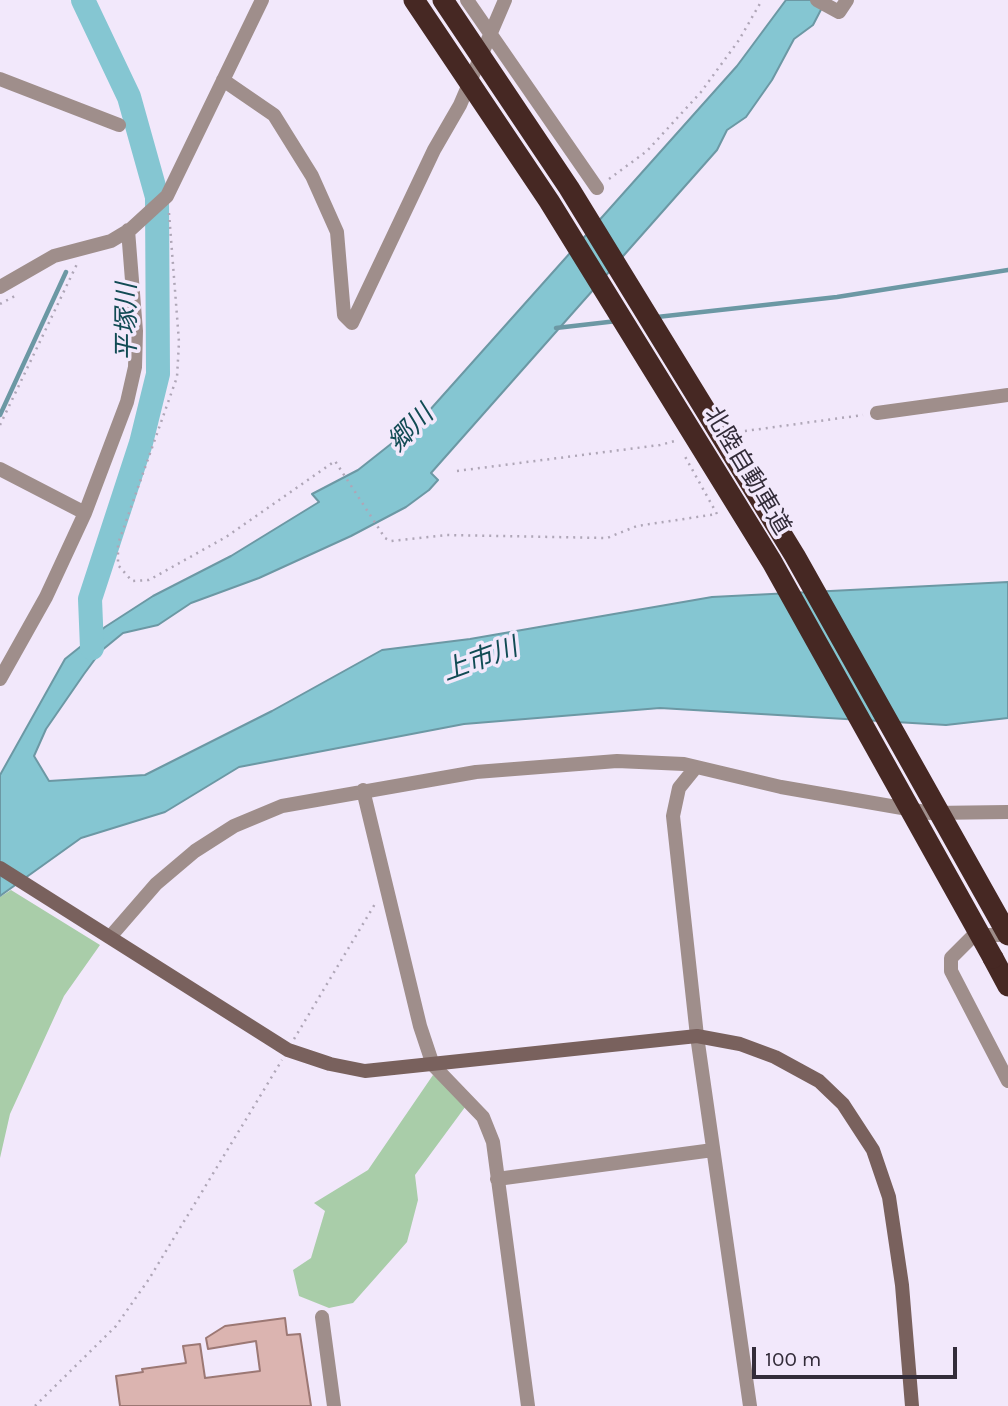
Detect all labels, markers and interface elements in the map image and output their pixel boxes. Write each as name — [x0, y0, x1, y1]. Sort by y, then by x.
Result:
water label: 平塚川 — [112, 283, 144, 361]
water label: 郷川 — [382, 399, 440, 459]
street label: 北陸自動車道 — [698, 402, 796, 540]
water label: 上市川 — [438, 632, 522, 688]
scale bar — [756, 1332, 961, 1376]
text: 100 m — [765, 1347, 822, 1371]

